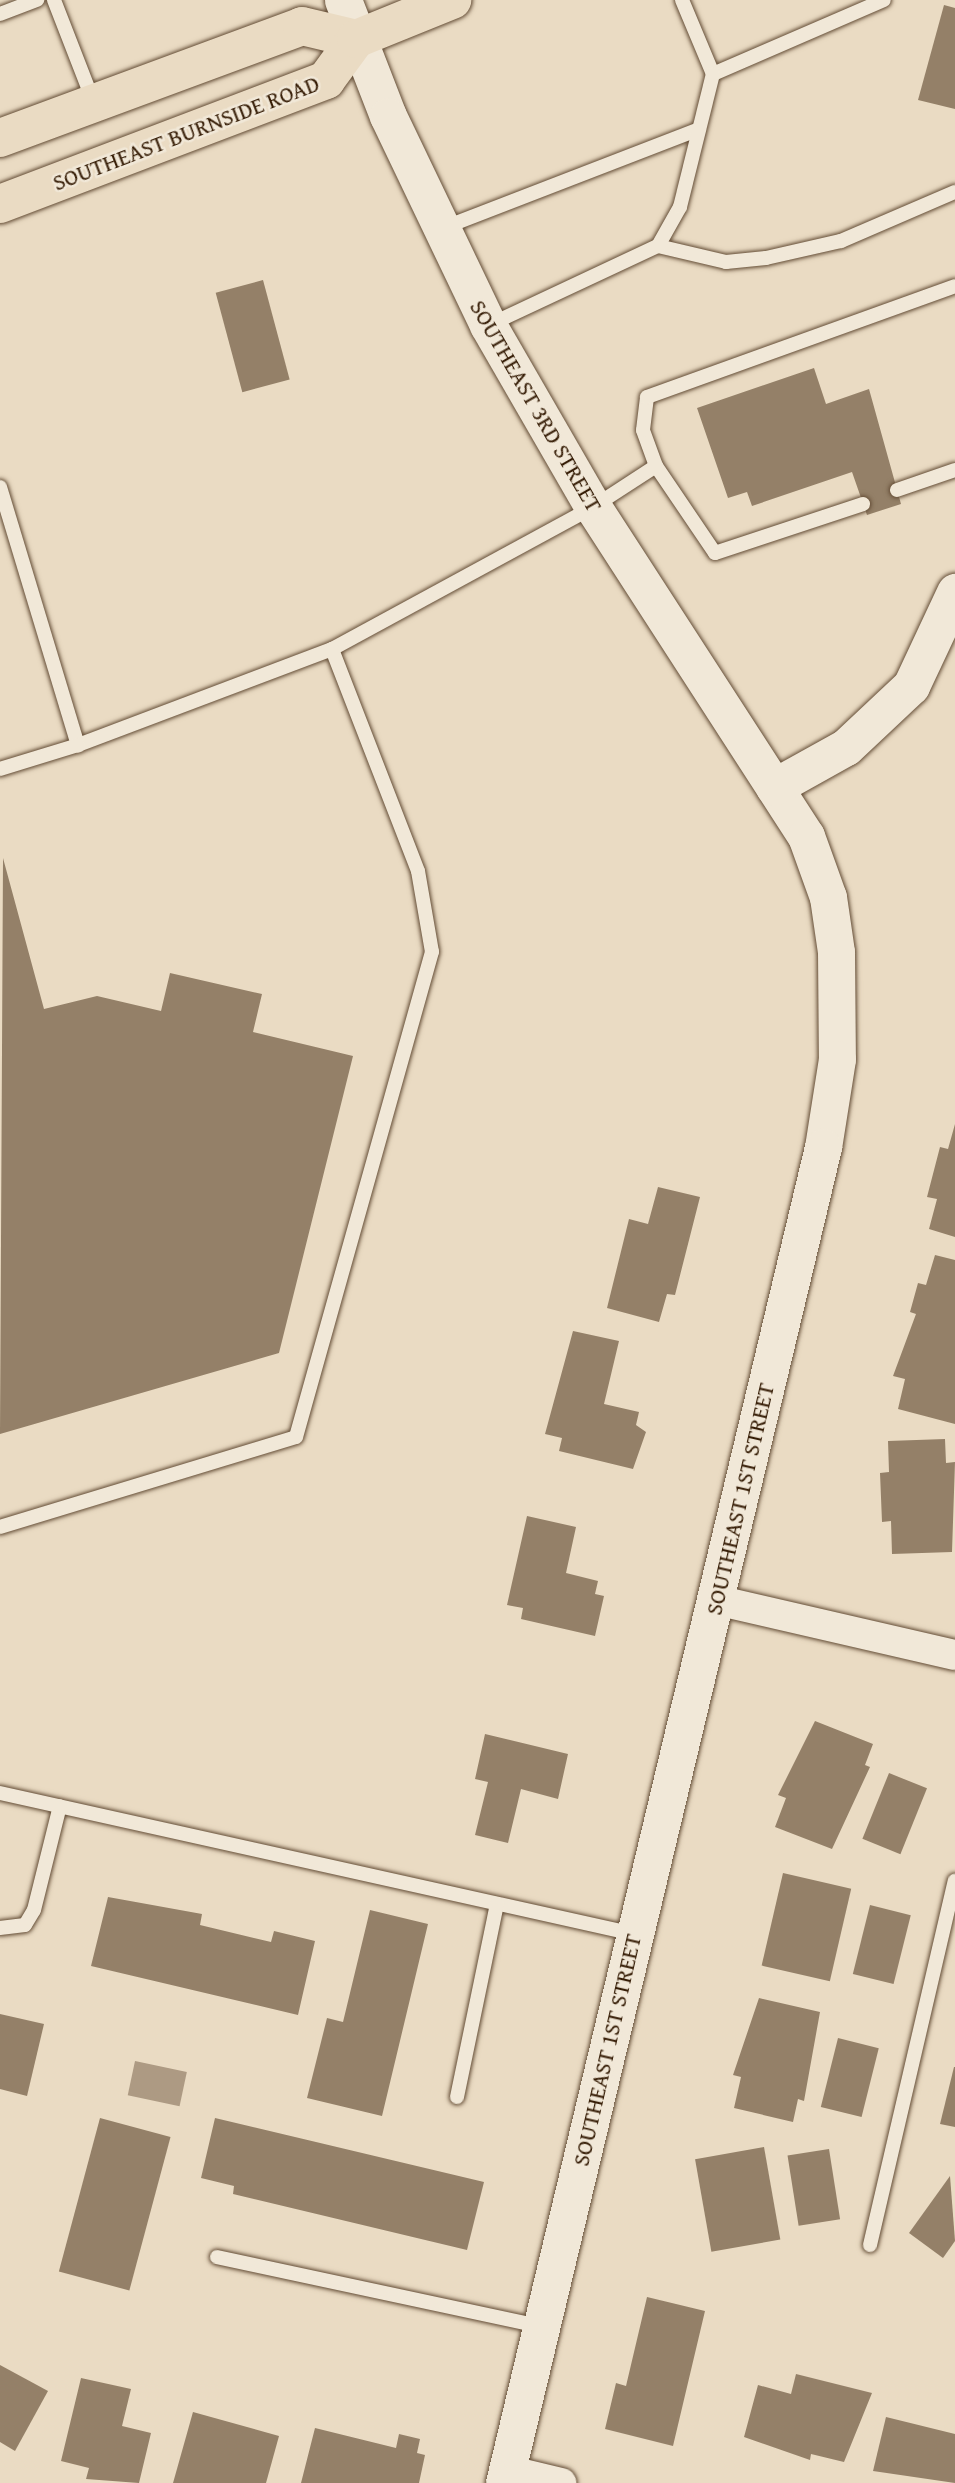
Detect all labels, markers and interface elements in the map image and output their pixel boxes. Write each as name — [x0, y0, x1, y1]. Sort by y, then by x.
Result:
street label: SOUTHEAST BURNSIDE ROAD — [49, 69, 323, 197]
street label: SOUTHEAST 3RD STREET — [464, 295, 608, 517]
street label: SOUTHEAST 1ST STREET — [700, 1380, 780, 1618]
street label: SOUTHEAST 1ST STREET — [567, 1931, 647, 2169]

